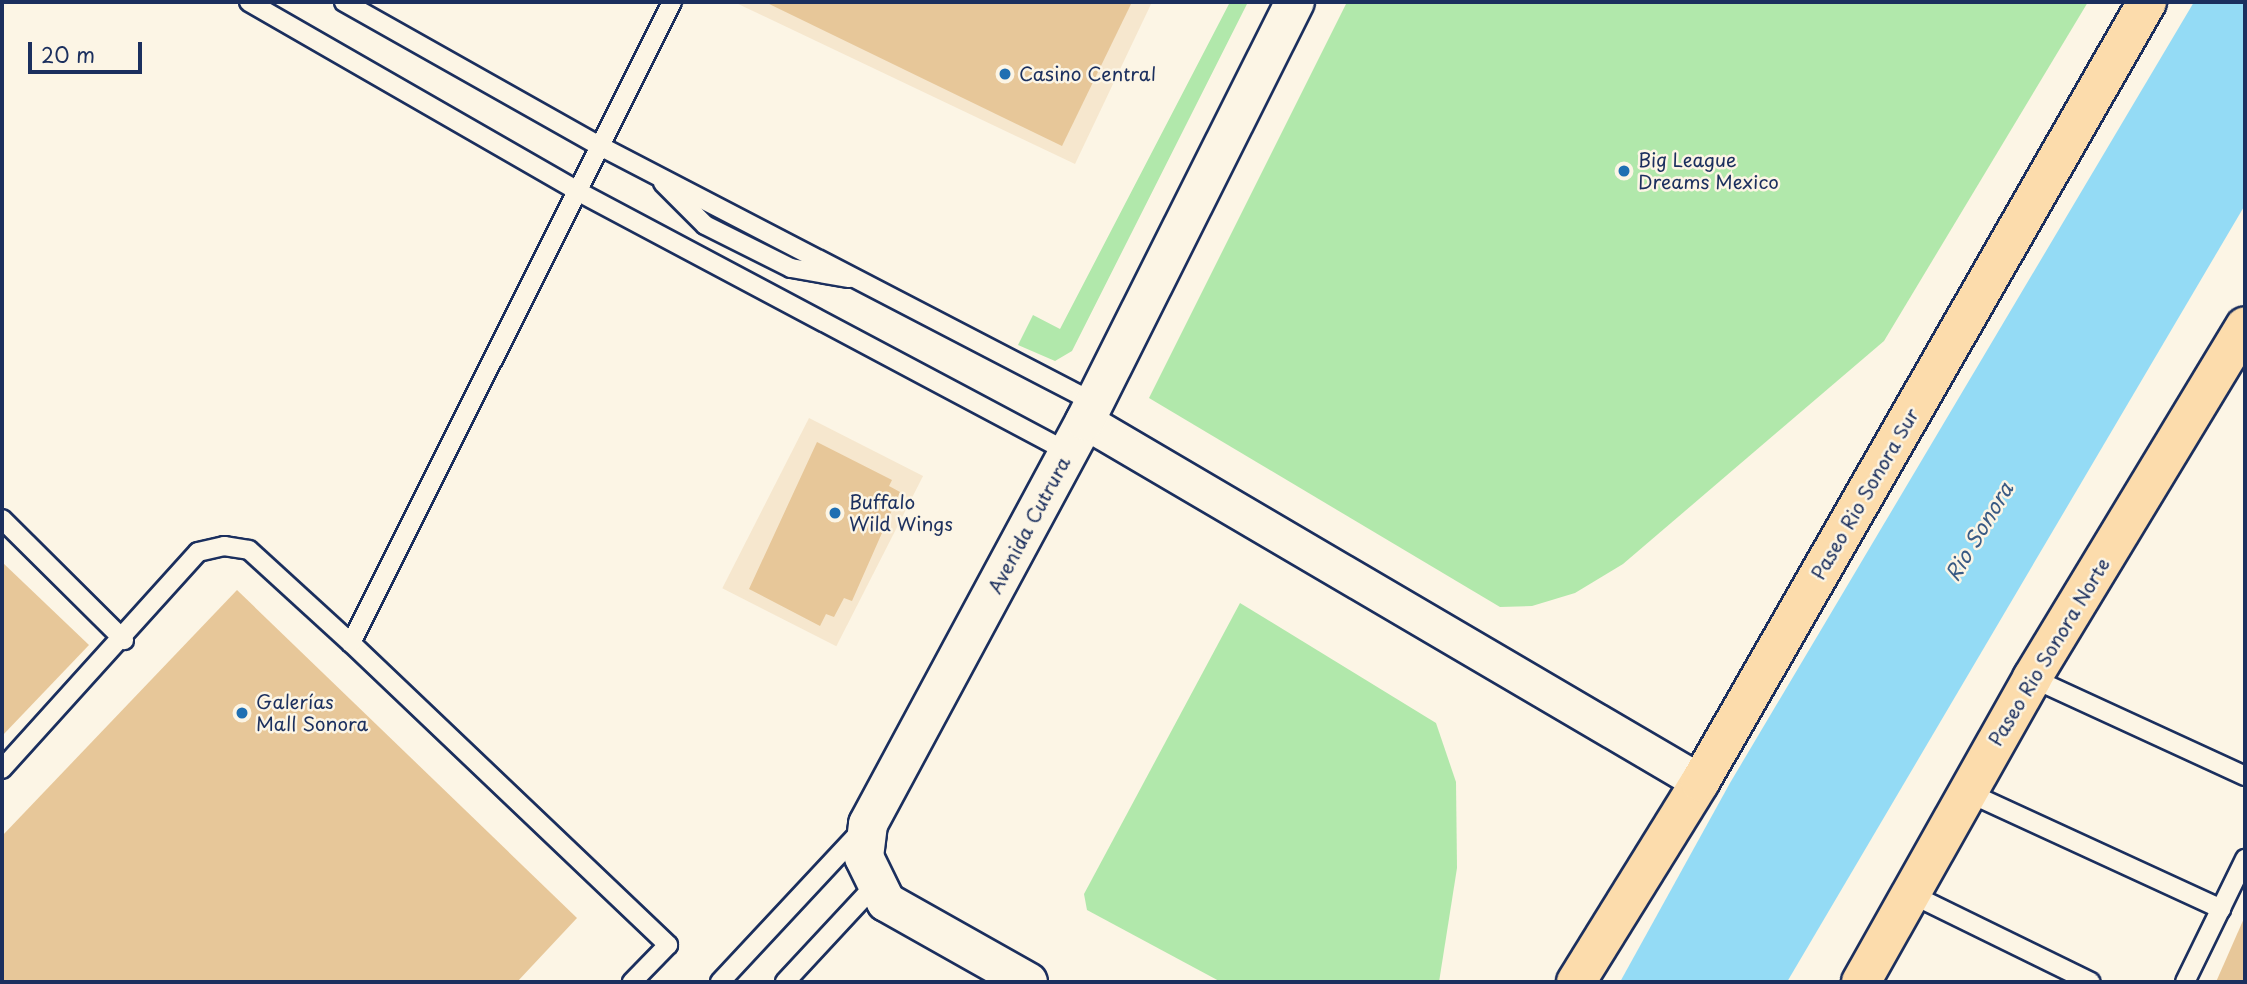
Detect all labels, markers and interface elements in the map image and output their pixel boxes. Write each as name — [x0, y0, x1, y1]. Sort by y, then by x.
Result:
scale bar — [32, 28, 145, 72]
text: 20 m — [41, 38, 95, 70]
place label: Casino Central — [1019, 63, 1156, 85]
marker: Casino Central — [997, 66, 1013, 82]
place label: Big League Dreams Mexico — [1638, 149, 1779, 193]
marker: Big League Dreams Mexico — [1616, 163, 1632, 179]
street label: Paseo Rio Sonora Sur — [1806, 403, 1924, 585]
street label: Avenida Cutrura — [984, 453, 1074, 597]
water label: Rio Sonora — [1938, 477, 2018, 585]
place label: Buffalo Wild Wings — [849, 491, 954, 535]
marker: Buffalo Wild Wings — [827, 505, 843, 521]
street label: Paseo Rio Sonora Norte — [1983, 553, 2115, 751]
place label: Galerías Mall Sonora — [256, 691, 368, 735]
marker: Galerías Mall Sonora — [234, 705, 250, 721]

